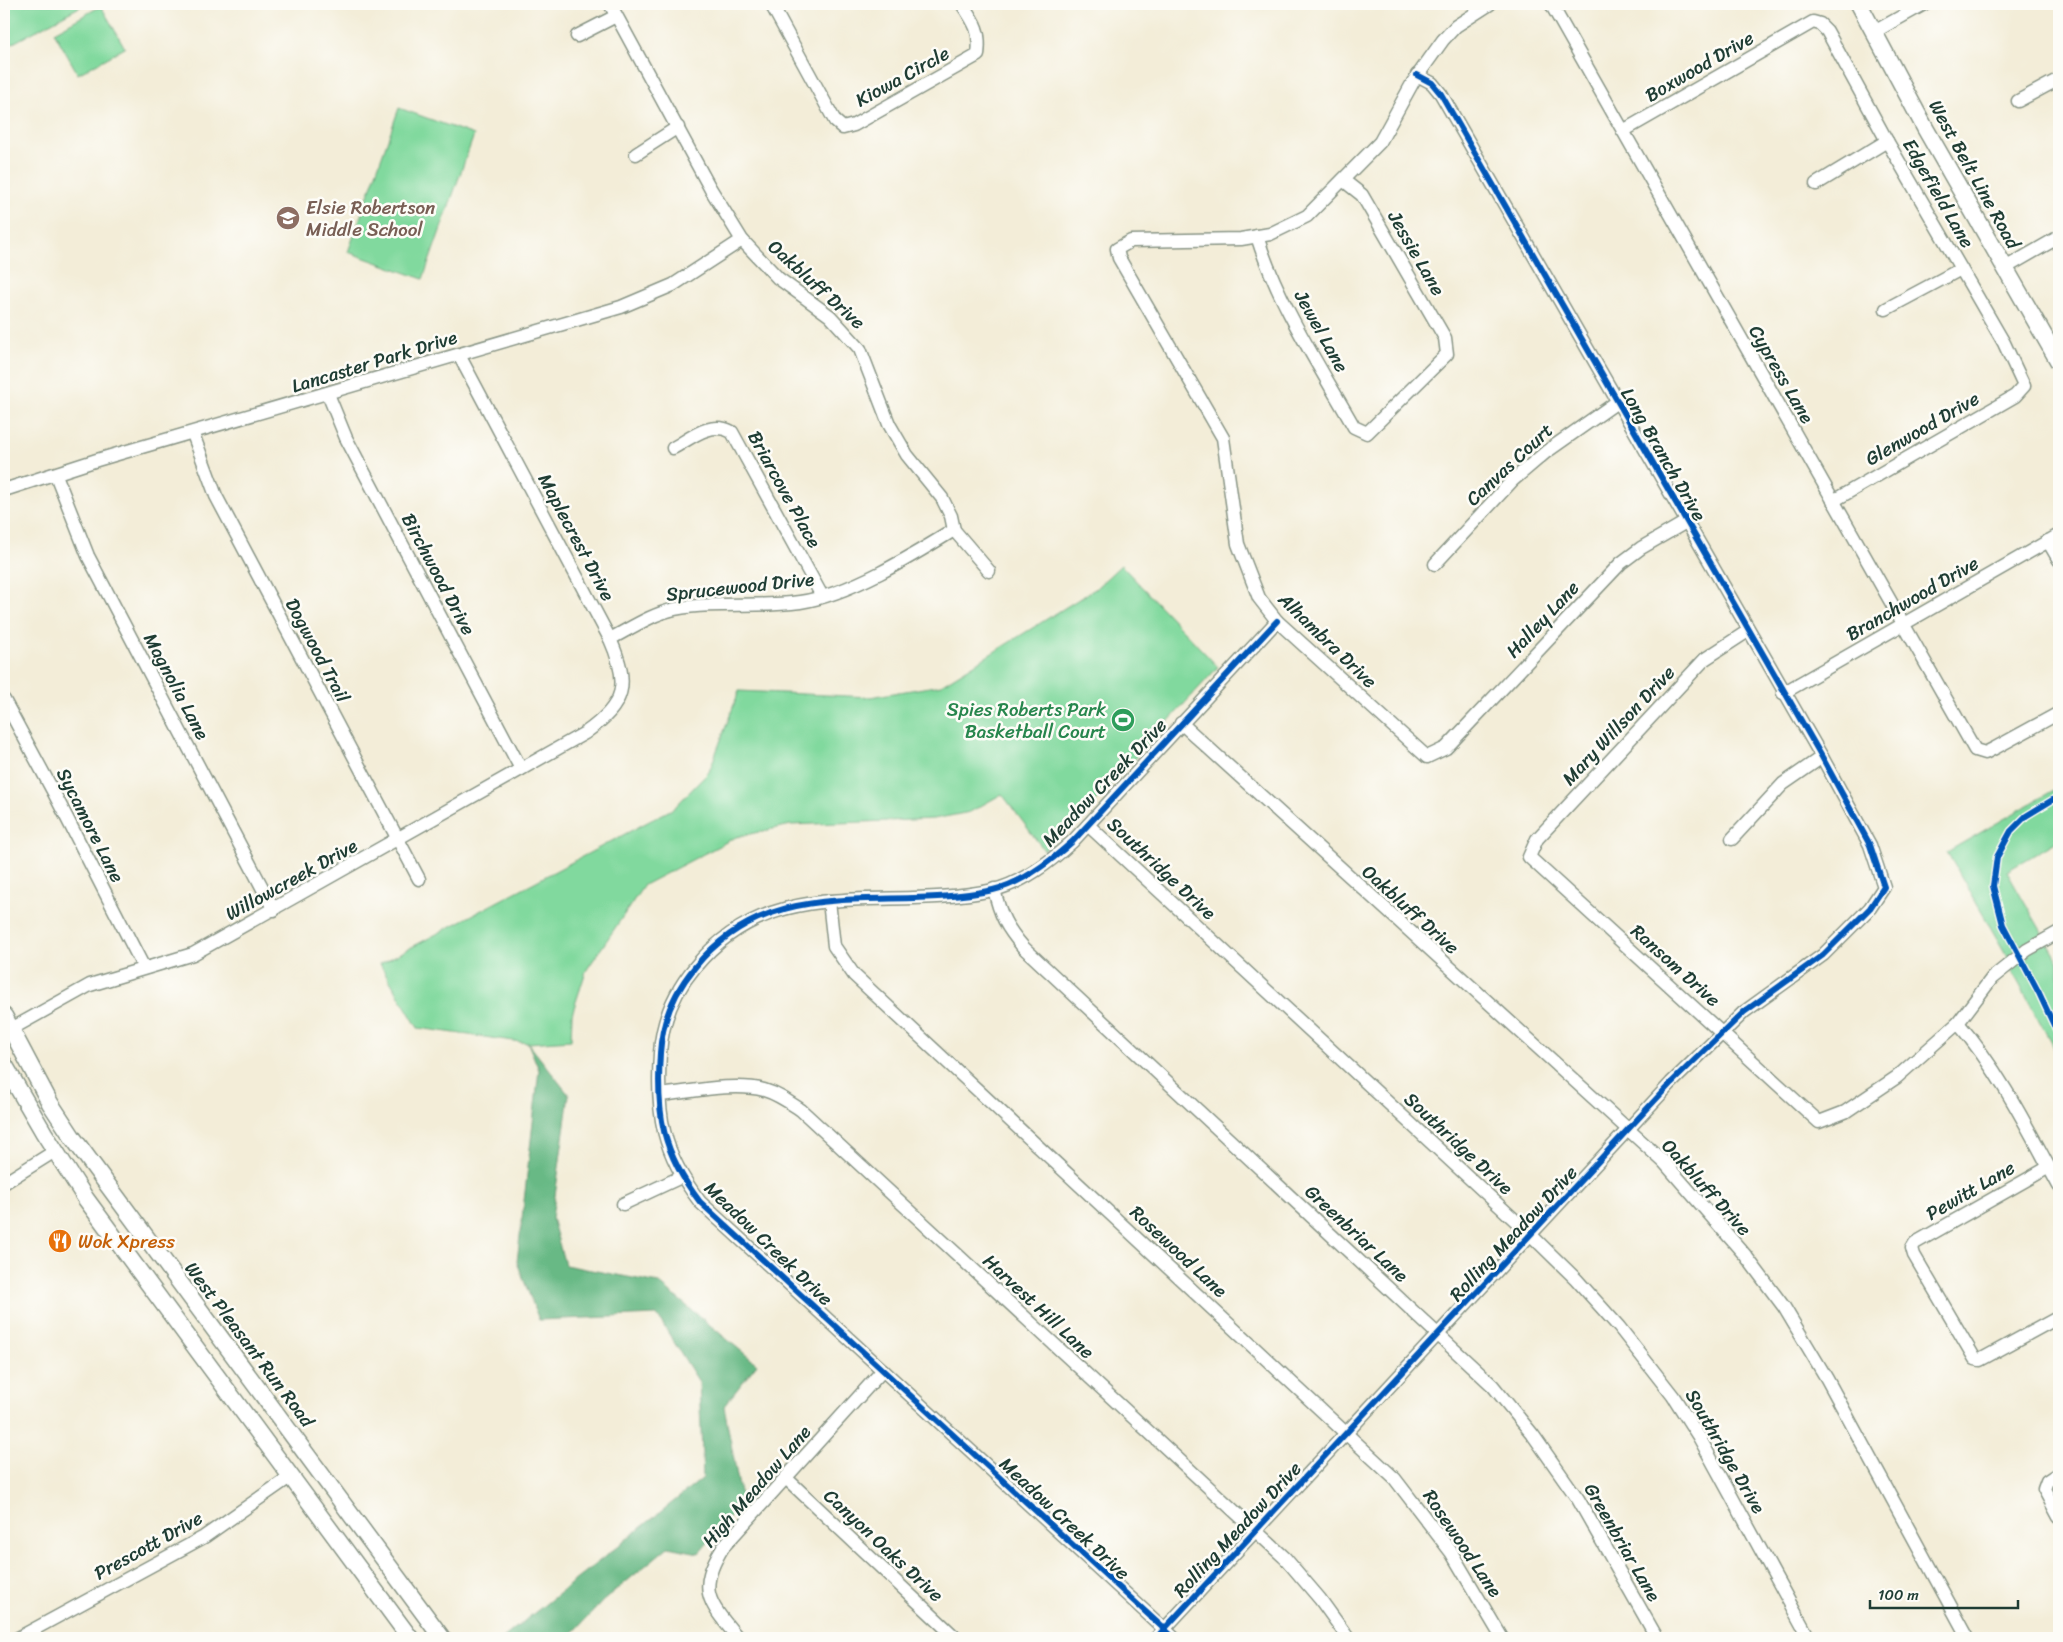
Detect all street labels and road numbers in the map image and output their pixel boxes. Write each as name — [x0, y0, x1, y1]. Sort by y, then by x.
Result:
street label: Boxwood Drive — [1638, 22, 1760, 111]
street label: Kiowa Circle — [849, 37, 956, 116]
street label: West Belt Line Road — [1920, 93, 2030, 257]
street label: Edgefield Lane — [1894, 132, 1984, 255]
street label: Jessie Lane — [1378, 203, 1454, 302]
street label: Oakbluff Drive — [760, 231, 873, 338]
street label: Jewel Lane — [1285, 283, 1358, 379]
street label: Cypress Lane — [1740, 319, 1823, 430]
street label: Lancaster Park Drive — [287, 321, 461, 402]
street label: Long Branch Drive — [1612, 381, 1716, 528]
street label: Glenwood Drive — [1859, 382, 1986, 475]
street label: Canvas Court — [1458, 415, 1561, 514]
street label: Briarcove Place — [739, 424, 830, 554]
street label: Maplecrest Drive — [529, 467, 624, 607]
street label: Birchwood Drive — [392, 507, 485, 642]
street label: Branchwood Drive — [1839, 547, 1985, 650]
street label: Sprucewood Drive — [664, 562, 816, 611]
street label: Halley Lane — [1497, 573, 1588, 666]
street label: Alhambra Drive — [1270, 583, 1385, 697]
street label: Dogwood Trail — [276, 592, 359, 709]
street label: Magnolia Lane — [134, 627, 219, 746]
street label: Mary Willson Drive — [1553, 657, 1683, 793]
street label: Meadow Creek Drive — [1034, 710, 1175, 855]
street label: Sycamore Lane — [47, 762, 134, 889]
street label: Southridge Drive — [1099, 809, 1224, 928]
street label: Willowcreek Drive — [219, 829, 364, 930]
street label: Oakbluff Drive — [1354, 856, 1467, 963]
street label: Ransom Drive — [1623, 916, 1729, 1015]
street label: Southridge Drive — [1396, 1084, 1521, 1203]
street label: Oakbluff Drive — [1653, 1131, 1760, 1244]
street label: Pewitt Lane — [1919, 1151, 2021, 1229]
street label: Rolling Meadow Drive — [1441, 1157, 1586, 1309]
street label: Meadow Creek Drive — [696, 1173, 841, 1314]
street label: Greenbriar Lane — [1297, 1176, 1416, 1291]
street label: Rosewood Lane — [1122, 1197, 1235, 1306]
street label: Harvest Hill Lane — [975, 1245, 1102, 1367]
street label: West Pleasant Run Road — [176, 1254, 324, 1435]
street label: Southridge Drive — [1676, 1382, 1775, 1520]
street label: High Meadow Lane — [693, 1417, 819, 1555]
street label: Meadow Creek Drive — [991, 1448, 1138, 1588]
street label: Rolling Meadow Drive — [1165, 1453, 1310, 1605]
street label: Greenbriar Lane — [1575, 1477, 1670, 1608]
street label: Canyon Oaks Drive — [816, 1480, 952, 1610]
street label: Rosewood Lane — [1414, 1482, 1511, 1604]
street label: Prescott Drive — [88, 1502, 209, 1589]

